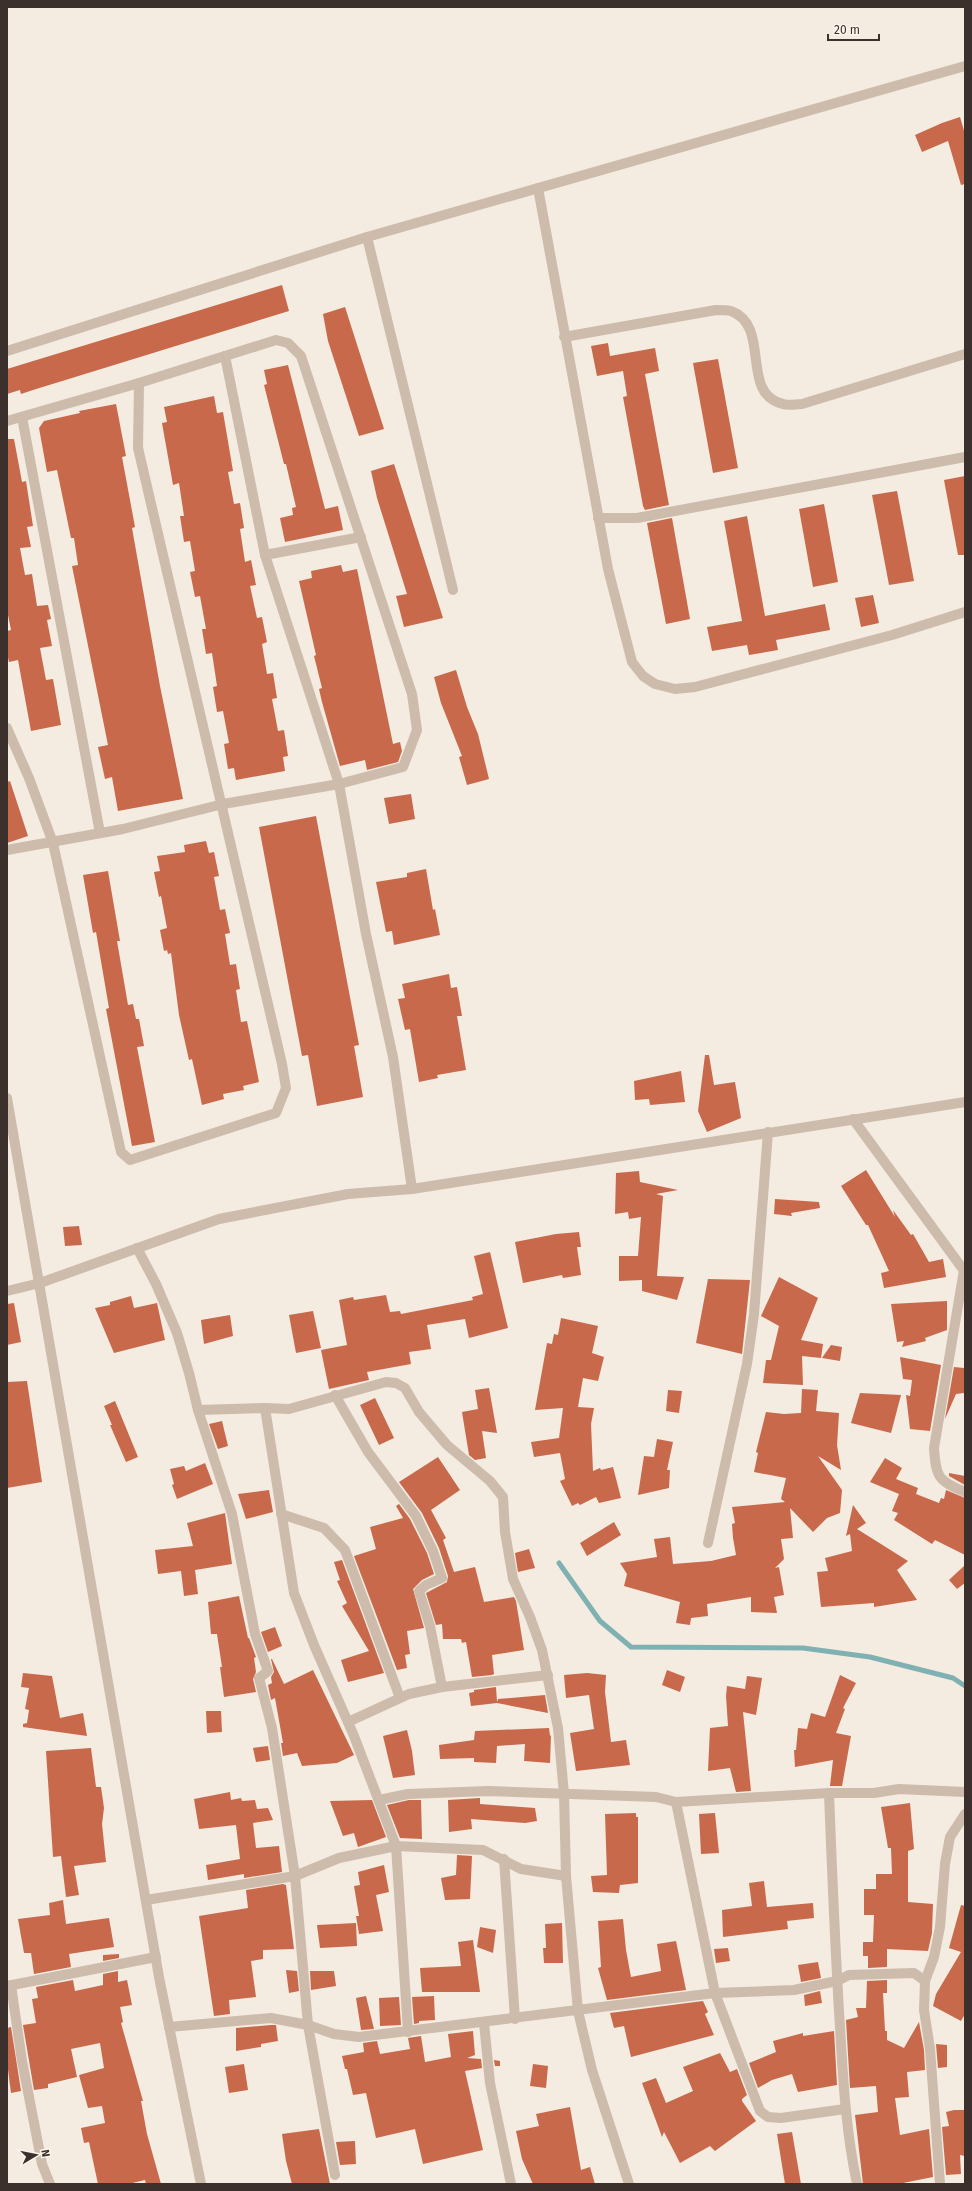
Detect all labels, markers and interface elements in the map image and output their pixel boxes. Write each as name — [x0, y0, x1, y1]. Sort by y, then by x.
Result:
scale bar — [828, 16, 879, 42]
text: 20 m — [834, 23, 860, 37]
north arrow — [16, 2135, 56, 2175]
text: N — [38, 2149, 52, 2158]

